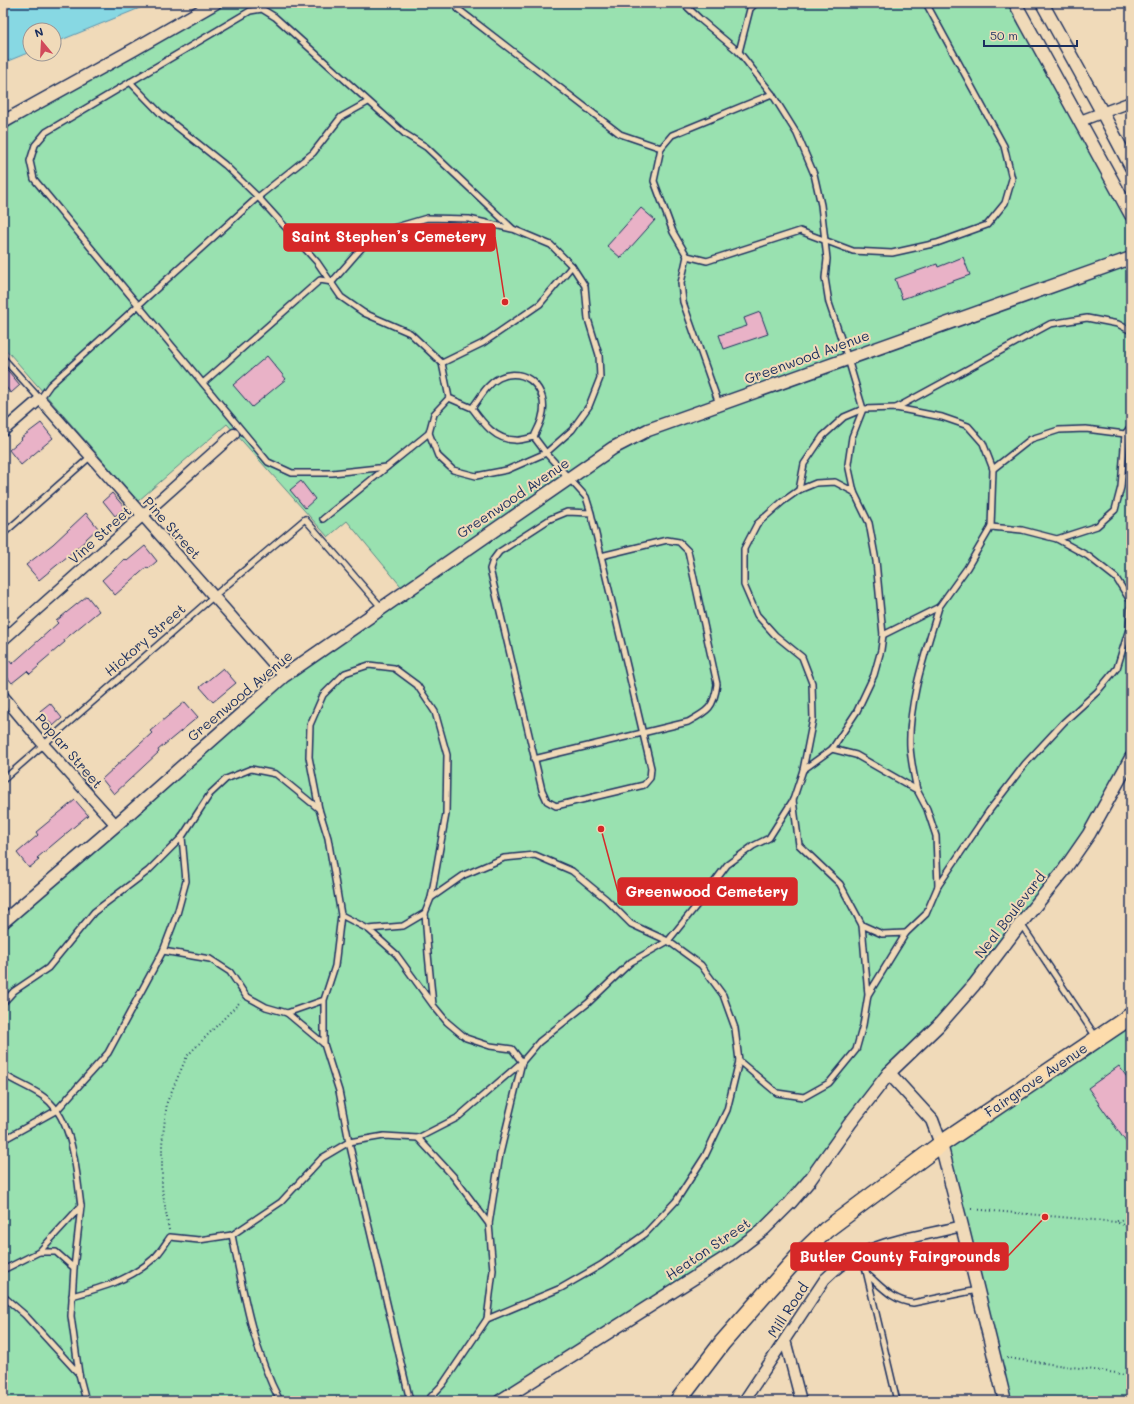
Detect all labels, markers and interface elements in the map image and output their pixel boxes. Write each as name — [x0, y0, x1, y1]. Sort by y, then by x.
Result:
north arrow — [22, 22, 62, 62]
scale bar — [984, 22, 1077, 48]
text: N — [32, 24, 45, 40]
text: 50 m — [990, 27, 1018, 43]
callout: Saint Stephen’s Cemetery — [284, 224, 495, 251]
text: Saint Stephen’s Cemetery — [292, 226, 486, 246]
street label: Greenwood Avenue — [742, 325, 872, 388]
street label: Greenwood Avenue — [453, 453, 573, 542]
street label: Pine Street — [139, 492, 206, 563]
street label: Vine Street — [64, 501, 135, 568]
street label: Hickory Street — [100, 599, 189, 680]
street label: Greenwood Avenue — [183, 646, 296, 745]
street label: Poplar Street — [31, 709, 107, 792]
street label: Neal Boulevard — [970, 868, 1049, 962]
callout: Greenwood Cemetery — [618, 878, 797, 905]
text: Greenwood Cemetery — [626, 881, 788, 901]
street label: Fairgrove Avenue — [981, 1038, 1091, 1121]
street label: Heaton Street — [662, 1213, 754, 1284]
callout: Butler County Fairgrounds — [791, 1243, 1008, 1270]
text: Butler County Fairgrounds — [799, 1246, 1001, 1266]
street label: Mill Road — [763, 1279, 812, 1341]

